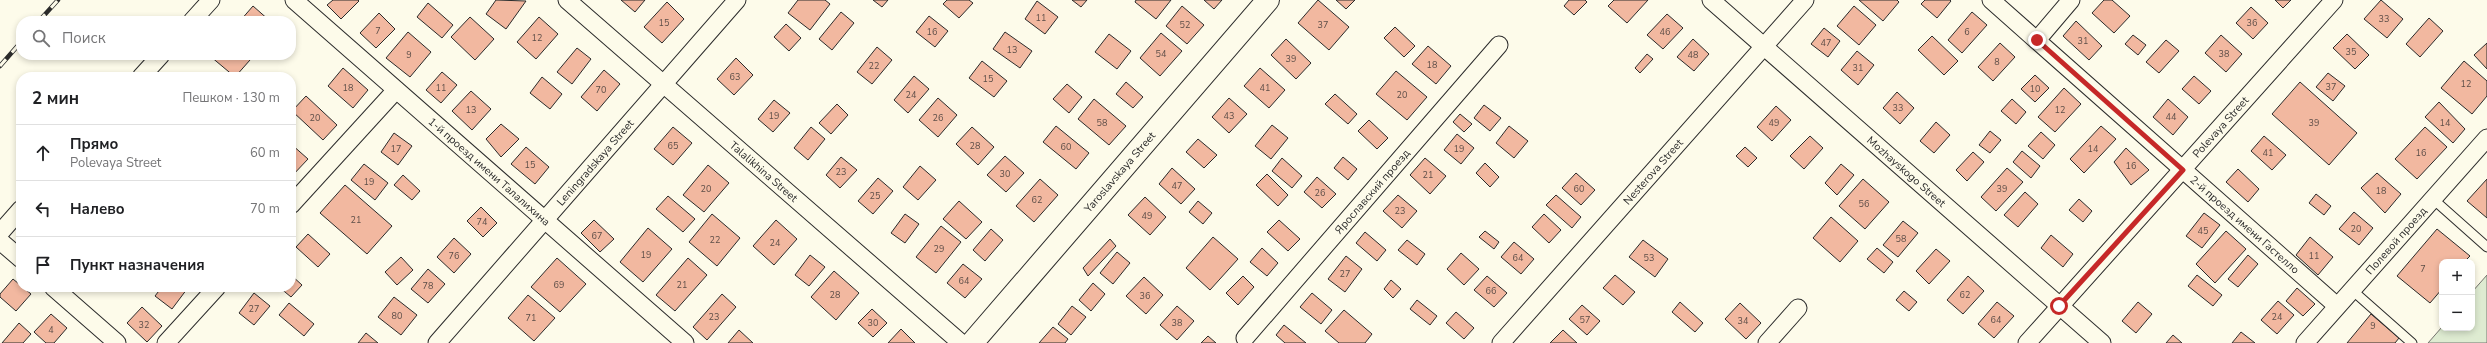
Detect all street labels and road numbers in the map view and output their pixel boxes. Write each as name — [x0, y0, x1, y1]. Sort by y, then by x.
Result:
street label: Polevaya Street — [2189, 93, 2252, 161]
street label: 1-й проезд имени Талалихина — [425, 114, 553, 229]
street label: Leningradskaya Street — [553, 116, 637, 209]
street label: Yaroslavskaya Street — [1080, 129, 1159, 217]
street label: Mozhayskogo Street — [1863, 133, 1949, 211]
street label: Nesterova Street — [1620, 136, 1687, 208]
street label: Talalikhina Street — [726, 138, 801, 206]
street label: Ярославский проезд — [1332, 146, 1414, 237]
street label: 2-й проезд имени Гастелло — [2187, 173, 2303, 277]
street label: Полевой проезд — [2362, 204, 2431, 278]

